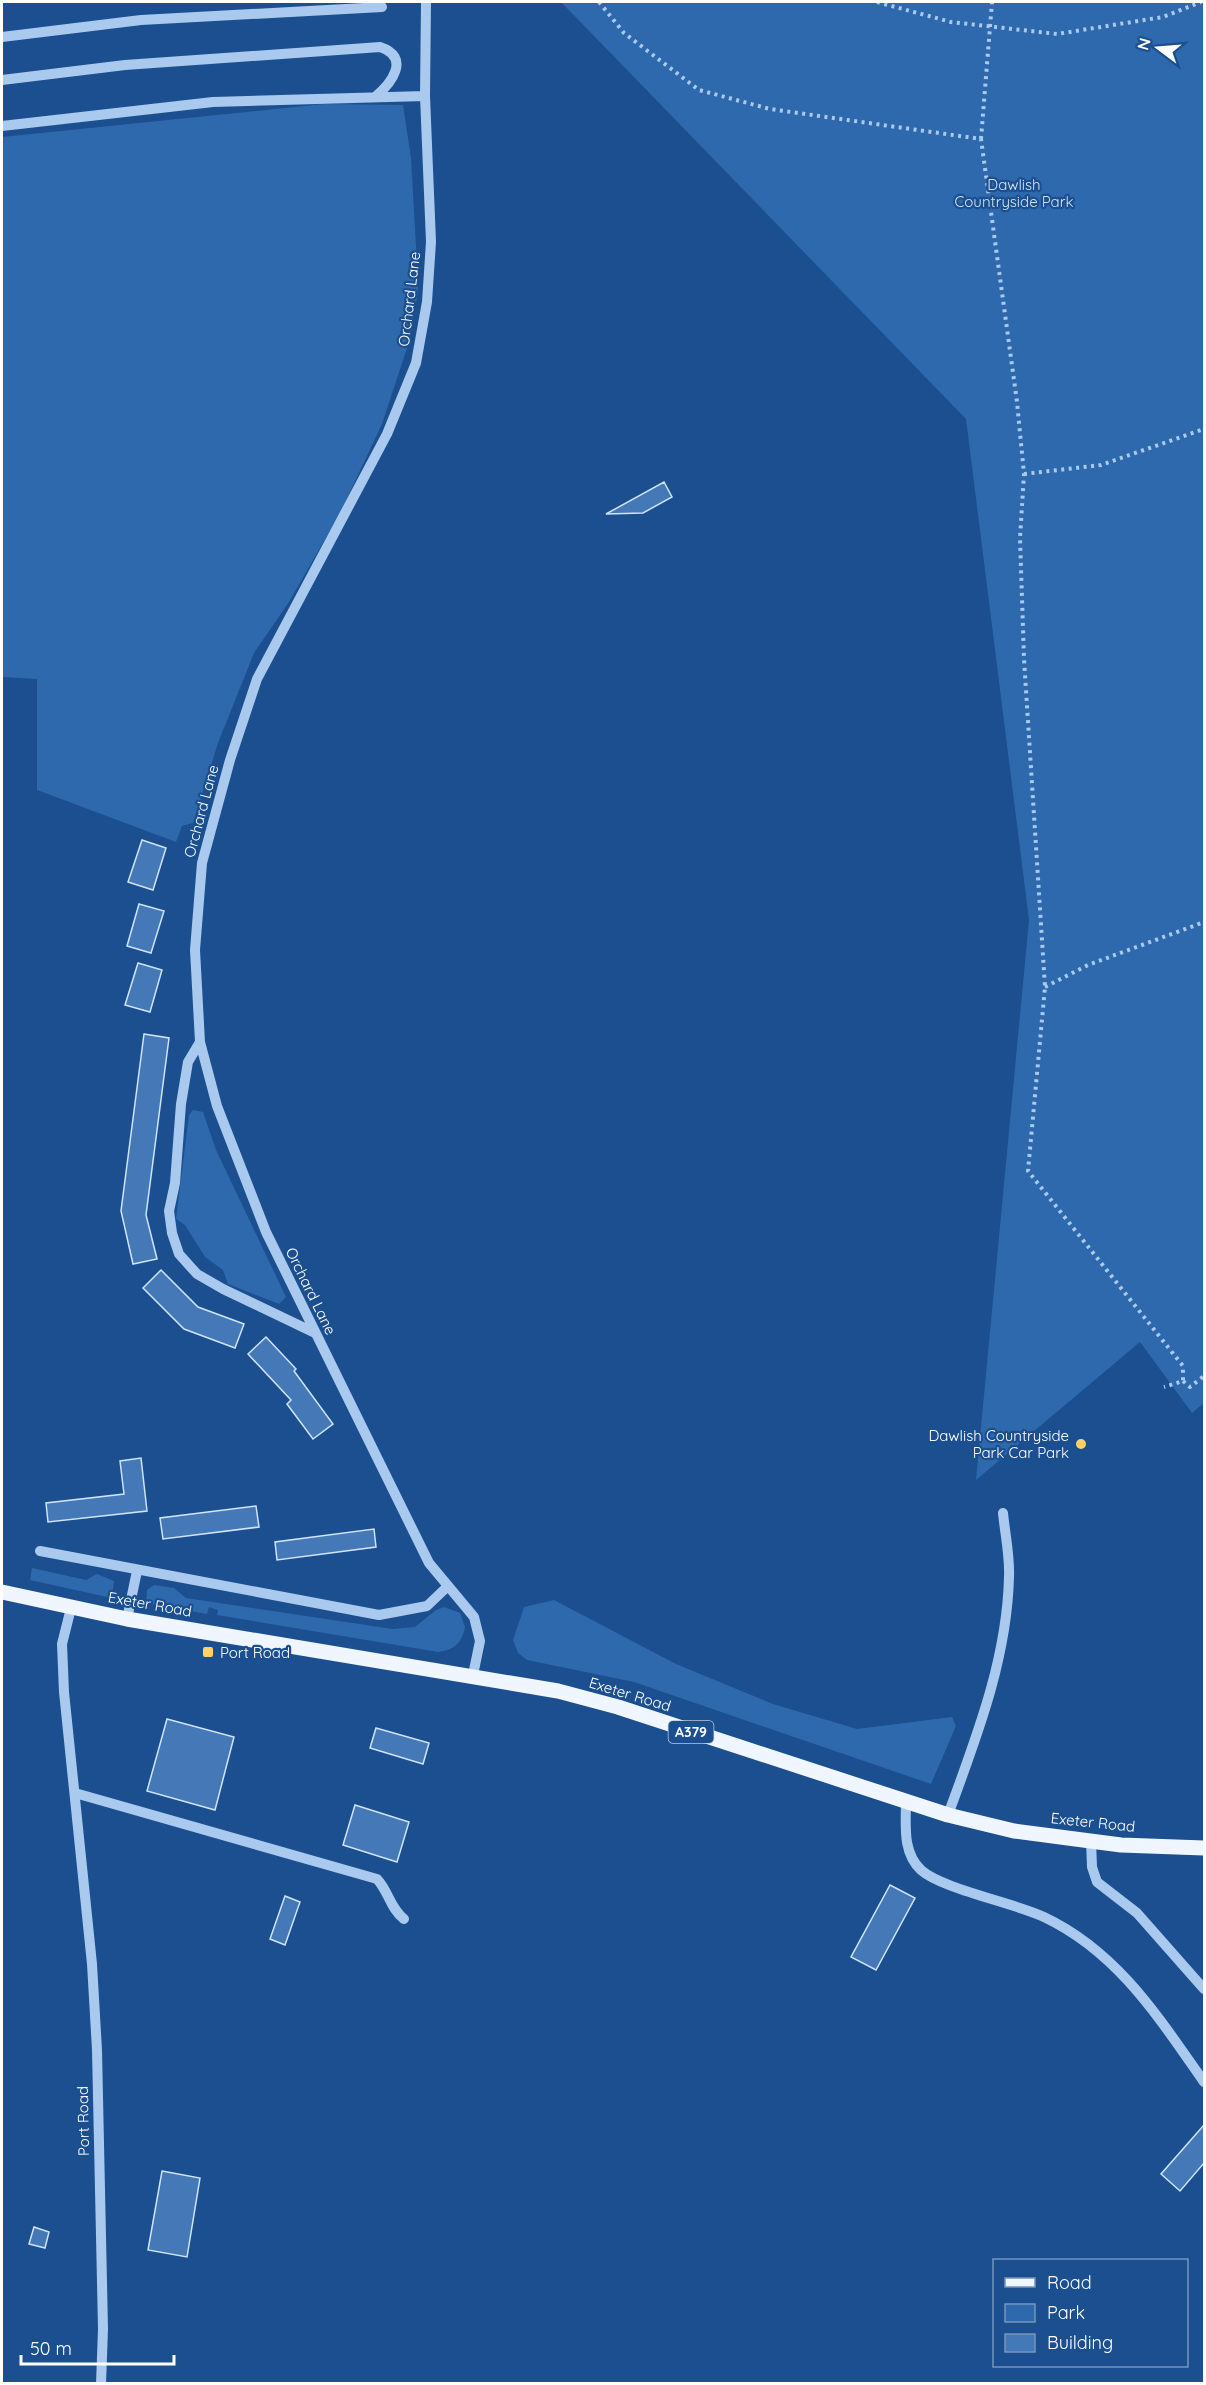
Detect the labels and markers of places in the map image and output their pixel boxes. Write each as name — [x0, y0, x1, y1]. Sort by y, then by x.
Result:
place label: Dawlish Countryside Park Car Park — [929, 1426, 1069, 1462]
marker: Dawlish Countryside Park Car Park — [1074, 1437, 1088, 1451]
place label: Port Road — [220, 1643, 290, 1662]
marker: Port Road — [201, 1645, 215, 1659]

